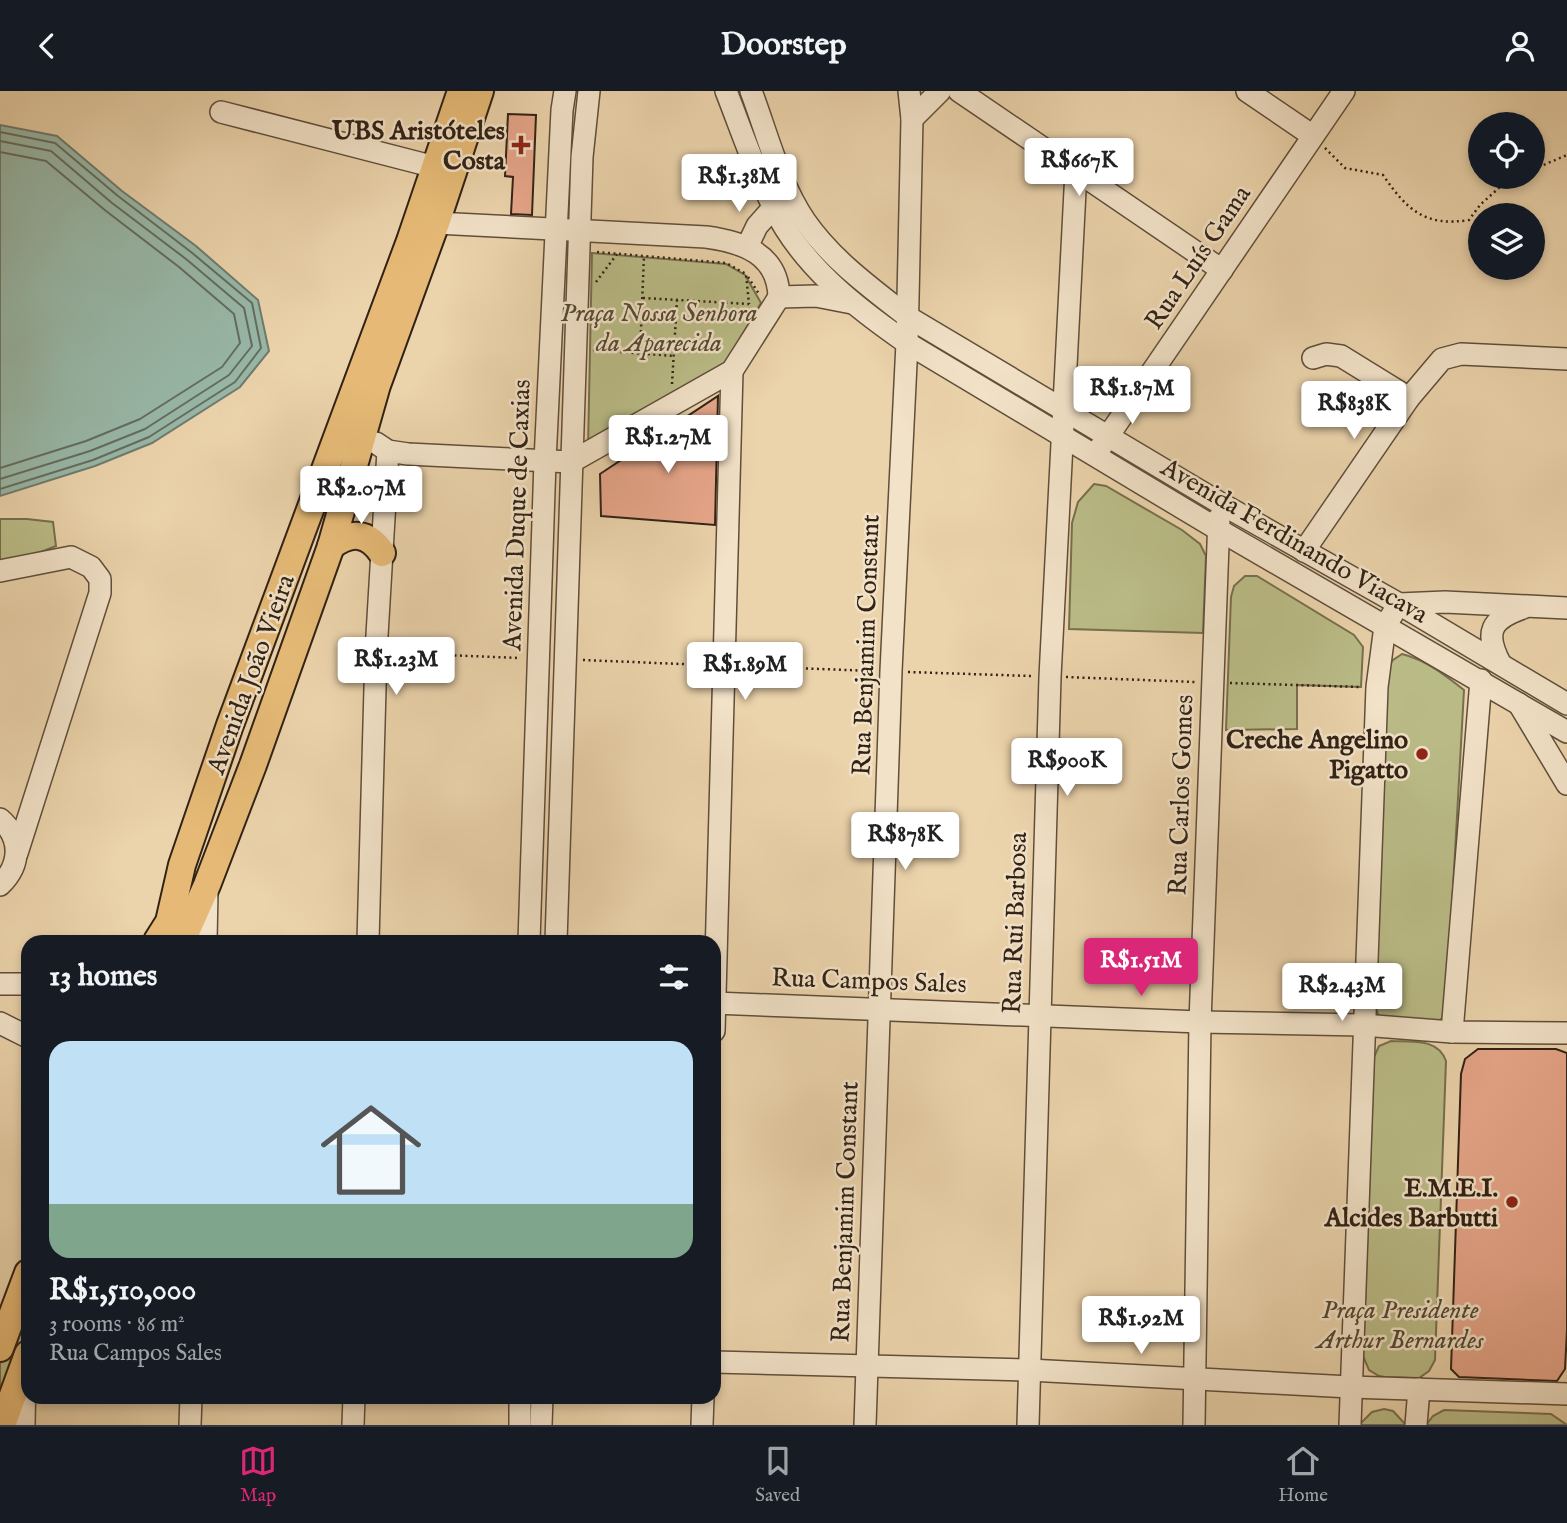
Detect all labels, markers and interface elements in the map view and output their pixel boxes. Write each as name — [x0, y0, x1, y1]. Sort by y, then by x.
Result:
text: Doorstep — [720, 25, 847, 66]
icon: back — [28, 27, 66, 65]
icon: person — [1501, 27, 1539, 65]
map controls — [1468, 112, 1545, 280]
button: locate — [1468, 112, 1545, 189]
place label: UBS Aristóteles Costa — [331, 115, 506, 178]
marker: UBS Aristóteles Costa — [511, 135, 531, 155]
pin: R$667K — [1022, 139, 1136, 198]
text: R$667K — [1041, 146, 1117, 175]
pin: R$1.38M — [674, 155, 804, 214]
text: R$1.38M — [698, 162, 780, 191]
street label: Rua Luís Gama — [1138, 179, 1259, 336]
button: layers — [1468, 203, 1545, 280]
park label: Praça Nossa Senhora da Aparecida — [560, 297, 758, 360]
pin: R$1.87M — [1067, 367, 1197, 426]
text: R$1.87M — [1089, 374, 1175, 403]
street label: Avenida Duque de Caxias — [496, 379, 539, 652]
pin: R$838K — [1297, 381, 1411, 441]
text: R$838K — [1317, 389, 1391, 418]
pin: R$1.27M — [603, 415, 733, 475]
text: R$1.27M — [625, 423, 711, 452]
street label: Avenida Ferdinando Viacava — [1154, 451, 1434, 632]
pin: R$2.07M — [296, 467, 426, 526]
text: R$2.07M — [316, 474, 406, 503]
street label: Rua Benjamim Constant — [845, 514, 888, 776]
street label: Avenida João Vieira — [200, 569, 303, 780]
pin: R$1.23M — [331, 637, 461, 697]
pin: R$1.89M — [680, 643, 810, 702]
text: R$1.23M — [354, 645, 438, 674]
text: R$1.89M — [703, 650, 787, 679]
street label: Rua Carlos Gomes — [1162, 694, 1201, 896]
place label: Creche Angelino Pigatto — [1226, 724, 1408, 787]
pin: R$900K — [1010, 739, 1124, 798]
text: R$900K — [1027, 746, 1107, 775]
marker: Creche Angelino Pigatto — [1414, 746, 1430, 762]
pin: R$878K — [848, 813, 962, 872]
text: R$878K — [867, 820, 943, 849]
street label: Rua Rui Barbosa — [996, 831, 1035, 1015]
pin: R$1.51M — [1076, 939, 1206, 998]
text: R$1.51M — [1100, 946, 1182, 975]
text: 13 homes — [49, 958, 157, 996]
icon: filters — [655, 958, 693, 996]
street label: Rua Campos Sales — [771, 962, 967, 1001]
pin: R$2.43M — [1277, 963, 1407, 1023]
text: R$2.43M — [1298, 971, 1386, 1000]
street label: Rua Benjamim Constant — [824, 1081, 867, 1343]
icon: home — [308, 1087, 434, 1213]
place label: E.M.E.I. Alcides Barbutti — [1324, 1172, 1498, 1235]
marker: E.M.E.I. Alcides Barbutti — [1504, 1194, 1520, 1210]
text: R$1,510,000 — [49, 1272, 196, 1310]
park label: Praça Presidente Arthur Bernardes — [1314, 1294, 1484, 1357]
pin: R$1.92M — [1076, 1297, 1206, 1356]
text: R$1.92M — [1098, 1304, 1184, 1333]
text: 3 rooms · 86 m² — [49, 1310, 185, 1339]
text: Rua Campos Sales — [49, 1339, 222, 1368]
tab: Map — [239, 1442, 277, 1508]
tab: Saved — [755, 1442, 800, 1508]
tab: Home — [1278, 1442, 1328, 1508]

